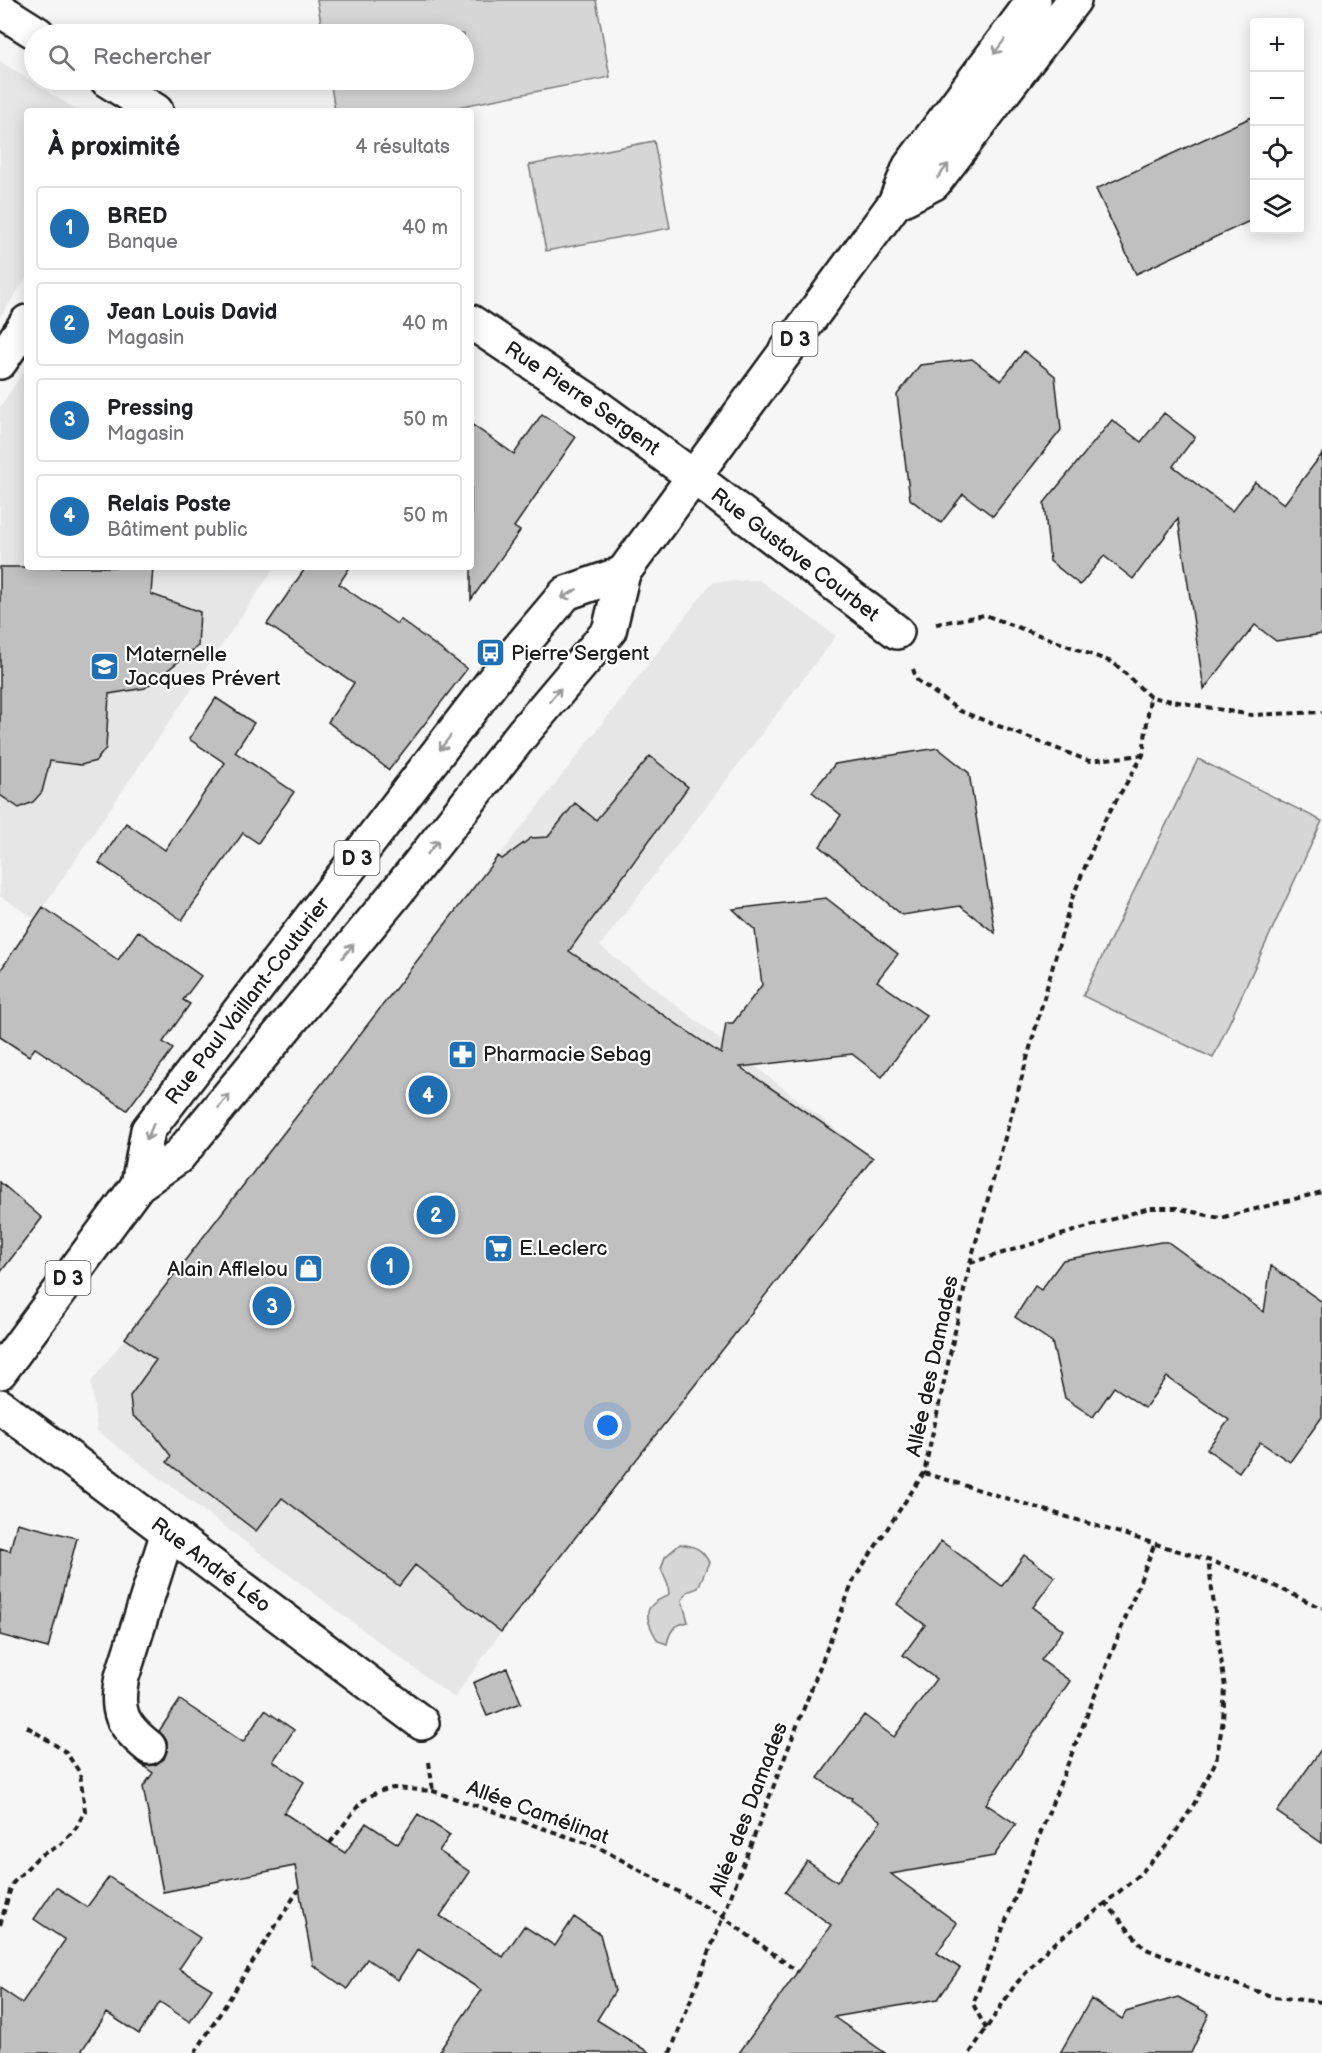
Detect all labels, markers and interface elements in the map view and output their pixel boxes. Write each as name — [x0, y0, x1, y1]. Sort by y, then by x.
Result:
map controls — [1250, 18, 1304, 234]
button: + — [1250, 18, 1304, 72]
search box — [24, 24, 474, 90]
one-way arrow — [993, 38, 1005, 54]
icon: search — [45, 41, 78, 74]
text: Rechercher — [93, 44, 211, 71]
button: − — [1250, 72, 1304, 126]
button: locate — [1250, 126, 1304, 180]
text: À proximité — [48, 132, 180, 163]
text: 4 résultats — [355, 135, 450, 159]
one-way arrow — [937, 163, 950, 179]
button: layers — [1250, 180, 1304, 234]
text: BRED — [107, 203, 167, 230]
text: 1 — [65, 216, 74, 240]
text: 40 m — [402, 216, 448, 240]
text: Banque — [107, 230, 178, 254]
text: Jean Louis David — [107, 299, 277, 326]
text: 2 — [64, 312, 75, 336]
text: 40 m — [402, 312, 448, 336]
road number: D 3 — [772, 322, 818, 356]
text: Magasin — [107, 326, 184, 350]
street label: Rue Pierre Sergent — [500, 336, 665, 461]
text: Pressing — [107, 395, 193, 422]
text: 3 — [64, 408, 75, 432]
text: 50 m — [403, 408, 448, 432]
text: Magasin — [107, 422, 184, 446]
street label: Rue Gustave Courbet — [706, 483, 884, 627]
text: Relais Poste — [107, 491, 231, 518]
text: 4 — [64, 504, 75, 528]
text: 50 m — [403, 504, 448, 528]
text: Bâtiment public — [107, 518, 248, 542]
one-way arrow — [561, 588, 578, 600]
bus stop icon: Pierre Sergent — [474, 637, 506, 669]
place label: Pierre Sergent — [511, 641, 650, 666]
place label: Maternelle Jacques Prévert — [125, 642, 281, 691]
school or university icon: Maternelle Jacques Prévert — [88, 650, 120, 682]
one-way arrow — [548, 688, 562, 703]
one-way arrow — [439, 735, 452, 751]
one-way arrow — [426, 839, 439, 855]
road number: D 3 — [334, 841, 380, 875]
street label: Rue Paul Vaillant-Couturier — [160, 892, 336, 1110]
one-way arrow — [342, 943, 355, 959]
pharmacy icon: Pharmacie Sebag — [446, 1038, 478, 1070]
place label: Pharmacie Sebag — [483, 1042, 651, 1067]
pin: 4 — [408, 1072, 448, 1118]
one-way arrow — [218, 1094, 231, 1110]
one-way arrow — [144, 1123, 155, 1141]
pin: 2 — [416, 1192, 456, 1238]
supermarket icon: E.Leclerc — [482, 1232, 514, 1264]
place label: E.Leclerc — [519, 1236, 607, 1261]
pin: 1 — [370, 1244, 410, 1288]
shop icon: Alain Afflelou — [293, 1253, 325, 1285]
place label: Alain Afflelou — [167, 1257, 288, 1282]
road number: D 3 — [46, 1261, 90, 1295]
street label: Allée des Damades — [901, 1273, 964, 1459]
pin: 3 — [252, 1284, 292, 1328]
your location — [593, 1411, 622, 1440]
street label: Rue André Léo — [146, 1512, 276, 1618]
street label: Allée des Damades — [704, 1719, 793, 1900]
street label: Allée Camélinat — [463, 1775, 613, 1850]

